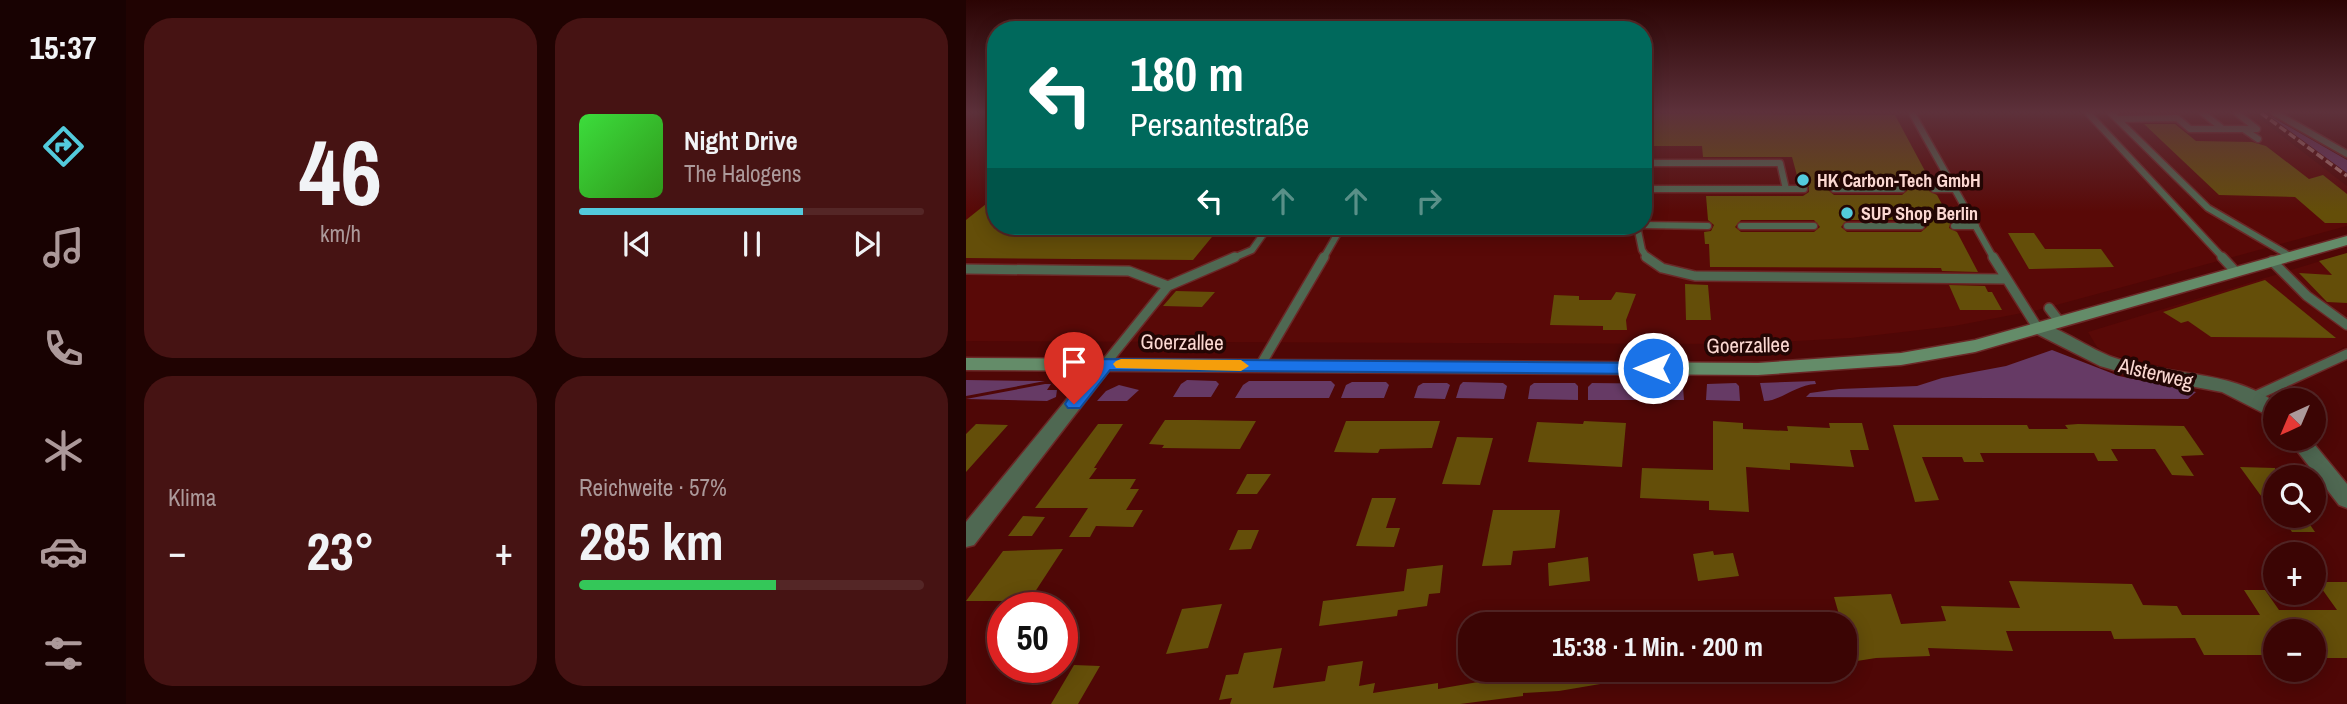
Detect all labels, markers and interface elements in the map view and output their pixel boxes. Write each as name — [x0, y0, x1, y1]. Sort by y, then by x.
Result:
text: 15:37 — [29, 26, 97, 69]
text: 180 m — [1130, 40, 1244, 106]
icon: left — [1015, 49, 1106, 140]
text: Persantestraße — [1130, 103, 1309, 146]
text: 46 — [299, 111, 382, 233]
icon: directions — [39, 122, 88, 171]
text: Night Drive — [684, 123, 798, 158]
text: The Halogens — [684, 158, 801, 189]
place label: HK Carbon-Tech GmbH — [1817, 168, 1981, 193]
marker: HK Carbon-Tech GmbH — [1795, 172, 1811, 188]
icon: left — [1191, 182, 1229, 220]
icon: ahead — [1264, 182, 1302, 220]
icon: ahead — [1337, 182, 1375, 220]
icon: right — [1410, 182, 1448, 220]
place label: SUP Shop Berlin — [1861, 201, 1978, 226]
marker: SUP Shop Berlin — [1839, 205, 1855, 221]
text: km/h — [320, 218, 361, 249]
icon: music — [39, 223, 88, 272]
icon: previous — [618, 225, 656, 263]
icon: pause — [733, 225, 771, 263]
icon: next — [848, 225, 886, 263]
icon: phone — [39, 324, 88, 373]
street label: Goerzallee — [1140, 327, 1224, 357]
street label: Goerzallee — [1706, 330, 1790, 360]
position arrow — [1616, 331, 1690, 405]
pin — [1044, 332, 1104, 404]
icon: arrive — [1055, 343, 1093, 381]
street label: Alsterweg — [2115, 350, 2197, 396]
north arrow — [2263, 388, 2326, 452]
map controls — [2263, 388, 2326, 682]
icon: climate — [39, 426, 88, 475]
button: search — [2263, 465, 2326, 528]
text: Reichweite · 57% — [579, 472, 727, 503]
text: Klima — [168, 482, 216, 513]
text: 285 km — [579, 506, 724, 576]
text: 23° — [306, 516, 375, 586]
text: − — [168, 526, 186, 577]
text: + — [495, 526, 513, 577]
icon: car — [39, 527, 88, 576]
button: + — [2263, 542, 2326, 605]
speed limit sign: 50 — [987, 592, 1078, 683]
button: − — [2263, 619, 2326, 682]
icon: filters — [39, 629, 88, 678]
text: 15:38 · 1 Min. · 200 m — [1552, 629, 1763, 664]

